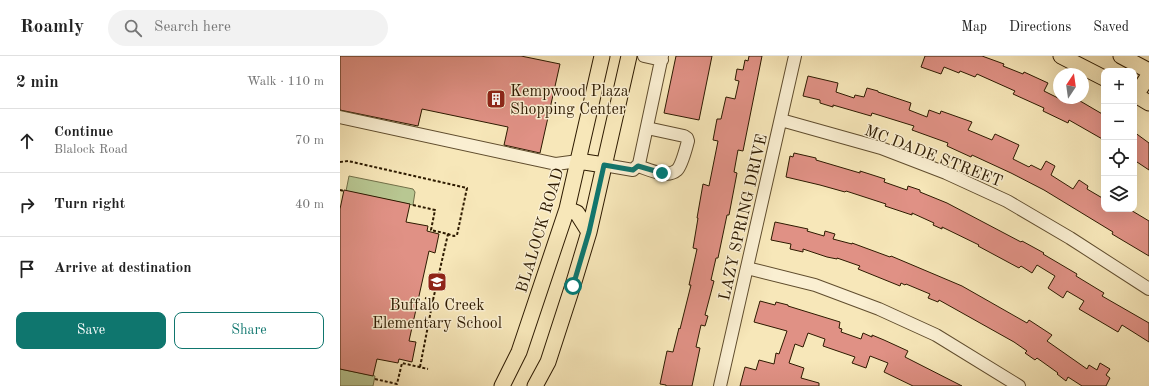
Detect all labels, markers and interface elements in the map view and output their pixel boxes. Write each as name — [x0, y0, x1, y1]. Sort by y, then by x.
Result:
search box — [108, 10, 388, 46]
icon: search — [122, 17, 144, 39]
text: Roamly — [20, 18, 84, 37]
text: Search here — [154, 20, 231, 35]
text: Map — [961, 20, 987, 34]
text: Directions — [1009, 20, 1071, 34]
text: Saved — [1093, 20, 1129, 34]
north arrow — [1053, 68, 1089, 104]
map controls — [1101, 68, 1137, 212]
button: + — [1101, 68, 1137, 104]
text: 2 min — [16, 74, 59, 91]
text: Walk · 110 m — [247, 75, 324, 88]
place label: Kempwood Plaza Shopping Center — [510, 84, 629, 118]
building icon: Kempwood Plaza Shopping Center — [485, 88, 507, 110]
button: − — [1101, 104, 1137, 140]
street label: MC DADE STREET — [862, 123, 1005, 191]
text: Continue — [54, 125, 113, 140]
icon: ahead — [16, 130, 38, 152]
street label: LAZY SPRING DRIVE — [717, 133, 771, 302]
text: 70 m — [295, 134, 324, 147]
button: locate — [1101, 140, 1137, 176]
text: Blalock Road — [54, 143, 128, 156]
route end — [653, 164, 671, 182]
street label: BLALOCK ROAD — [514, 166, 568, 295]
button: layers — [1101, 176, 1137, 212]
icon: right — [16, 194, 38, 216]
text: Turn right — [54, 197, 125, 212]
text: 40 m — [295, 198, 324, 211]
icon: arrive — [16, 258, 38, 280]
text: Arrive at destination — [54, 261, 192, 276]
school or university icon: Buffalo Creek Elementary School — [426, 271, 448, 293]
route start — [564, 277, 582, 295]
place label: Buffalo Creek Elementary School — [372, 298, 502, 332]
button: Save — [16, 312, 166, 349]
button: Share — [174, 312, 324, 349]

